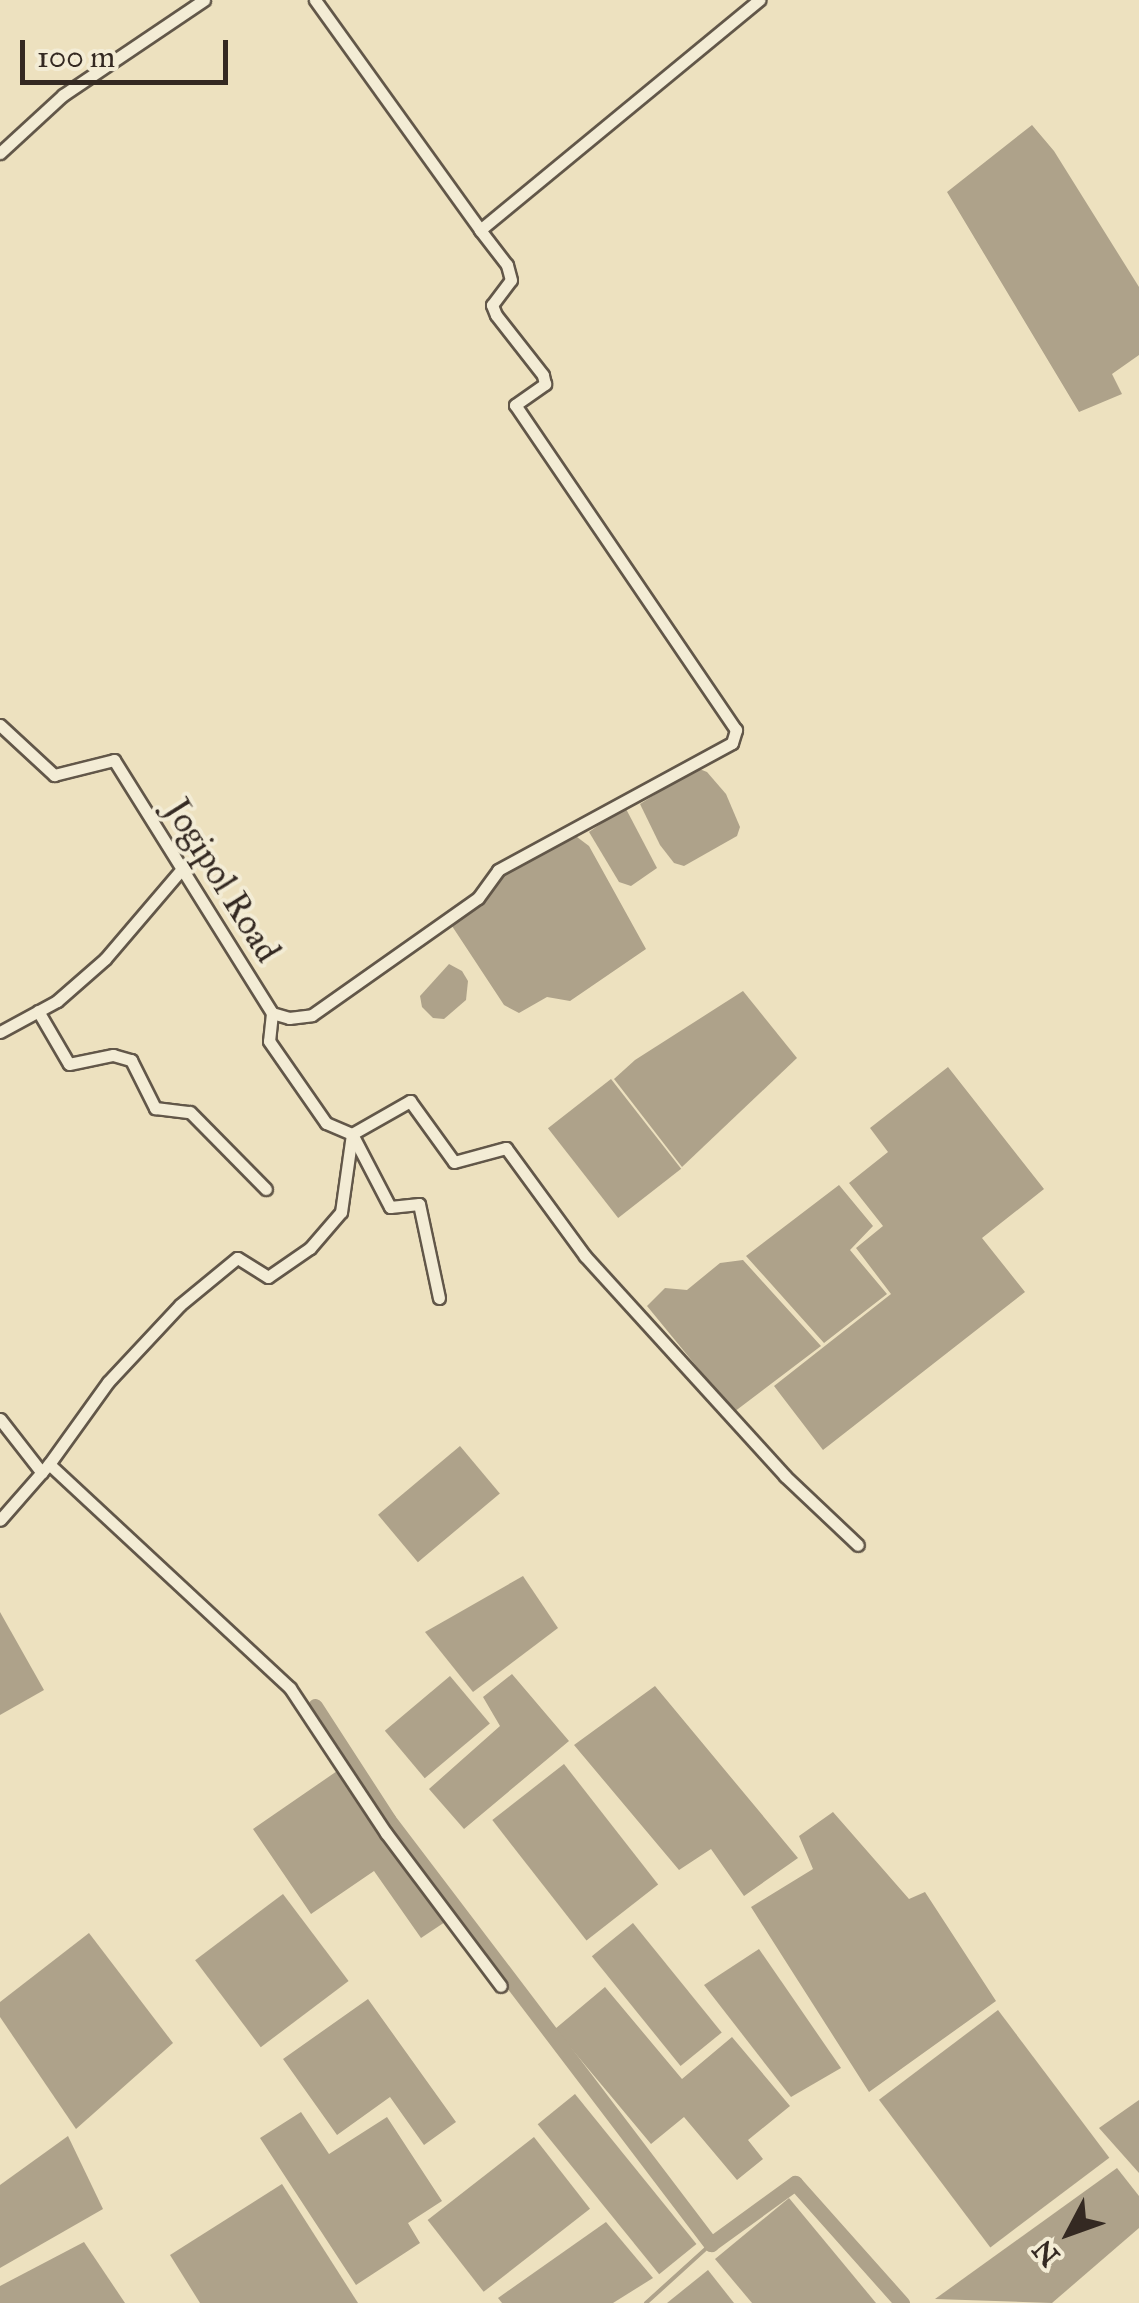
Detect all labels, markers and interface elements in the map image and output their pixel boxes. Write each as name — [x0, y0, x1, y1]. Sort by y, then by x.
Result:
scale bar — [25, 20, 232, 82]
text: 100 m — [37, 39, 115, 75]
street label: Jogipol Road — [155, 792, 289, 970]
north arrow — [1019, 2183, 1119, 2283]
text: N — [1025, 2233, 1067, 2273]

